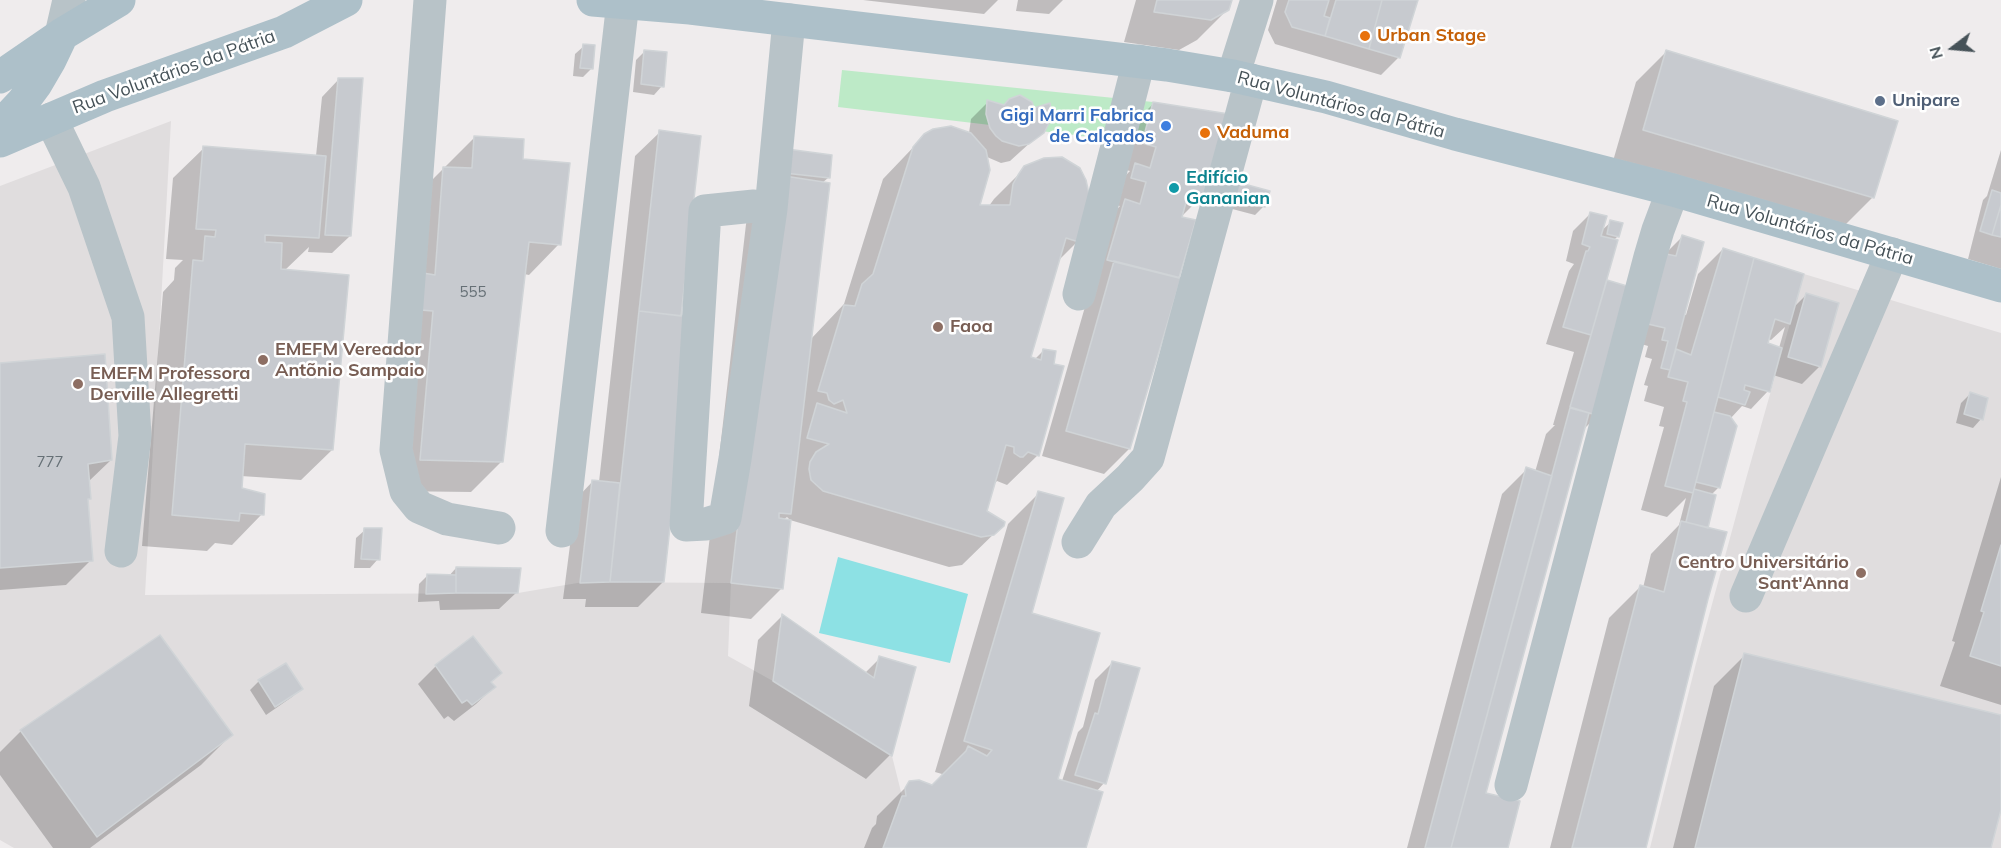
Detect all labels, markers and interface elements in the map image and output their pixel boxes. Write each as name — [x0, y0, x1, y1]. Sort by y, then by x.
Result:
north arrow — [1923, 18, 1983, 78]
street label: Rua Voluntários da Pátria — [70, 25, 278, 119]
place label: Urban Stage — [1377, 25, 1486, 47]
marker: Urban Stage — [1358, 29, 1372, 43]
text: N — [1924, 44, 1947, 62]
street label: Rua Voluntários da Pátria — [1235, 67, 1447, 143]
place label: Unipare — [1892, 90, 1960, 112]
marker: Unipare — [1873, 94, 1887, 108]
place label: Gigi Marri Fabrica de Calçados — [1000, 105, 1154, 148]
marker: Gigi Marri Fabrica de Calçados — [1159, 119, 1173, 133]
place label: Vaduma — [1217, 122, 1289, 144]
marker: Vaduma — [1198, 126, 1212, 140]
place label: Edifício Gananian — [1186, 167, 1270, 210]
marker: Edifício Gananian — [1167, 181, 1181, 195]
street label: Rua Voluntários da Pátria — [1704, 190, 1916, 270]
house number: 555 — [460, 283, 486, 301]
place label: Faoa — [950, 316, 993, 338]
marker: Faoa — [931, 320, 945, 334]
place label: EMEFM Vereador Antõnio Sampaio — [275, 339, 425, 382]
marker: EMEFM Vereador Antõnio Sampaio — [256, 353, 270, 367]
place label: EMEFM Professora Derville Allegretti — [90, 363, 250, 406]
marker: EMEFM Professora Derville Allegretti — [71, 377, 85, 391]
house number: 777 — [37, 453, 63, 471]
place label: Centro Universitário Sant'Anna — [1678, 552, 1849, 594]
marker: Centro Universitário Sant'Anna — [1854, 566, 1868, 580]

